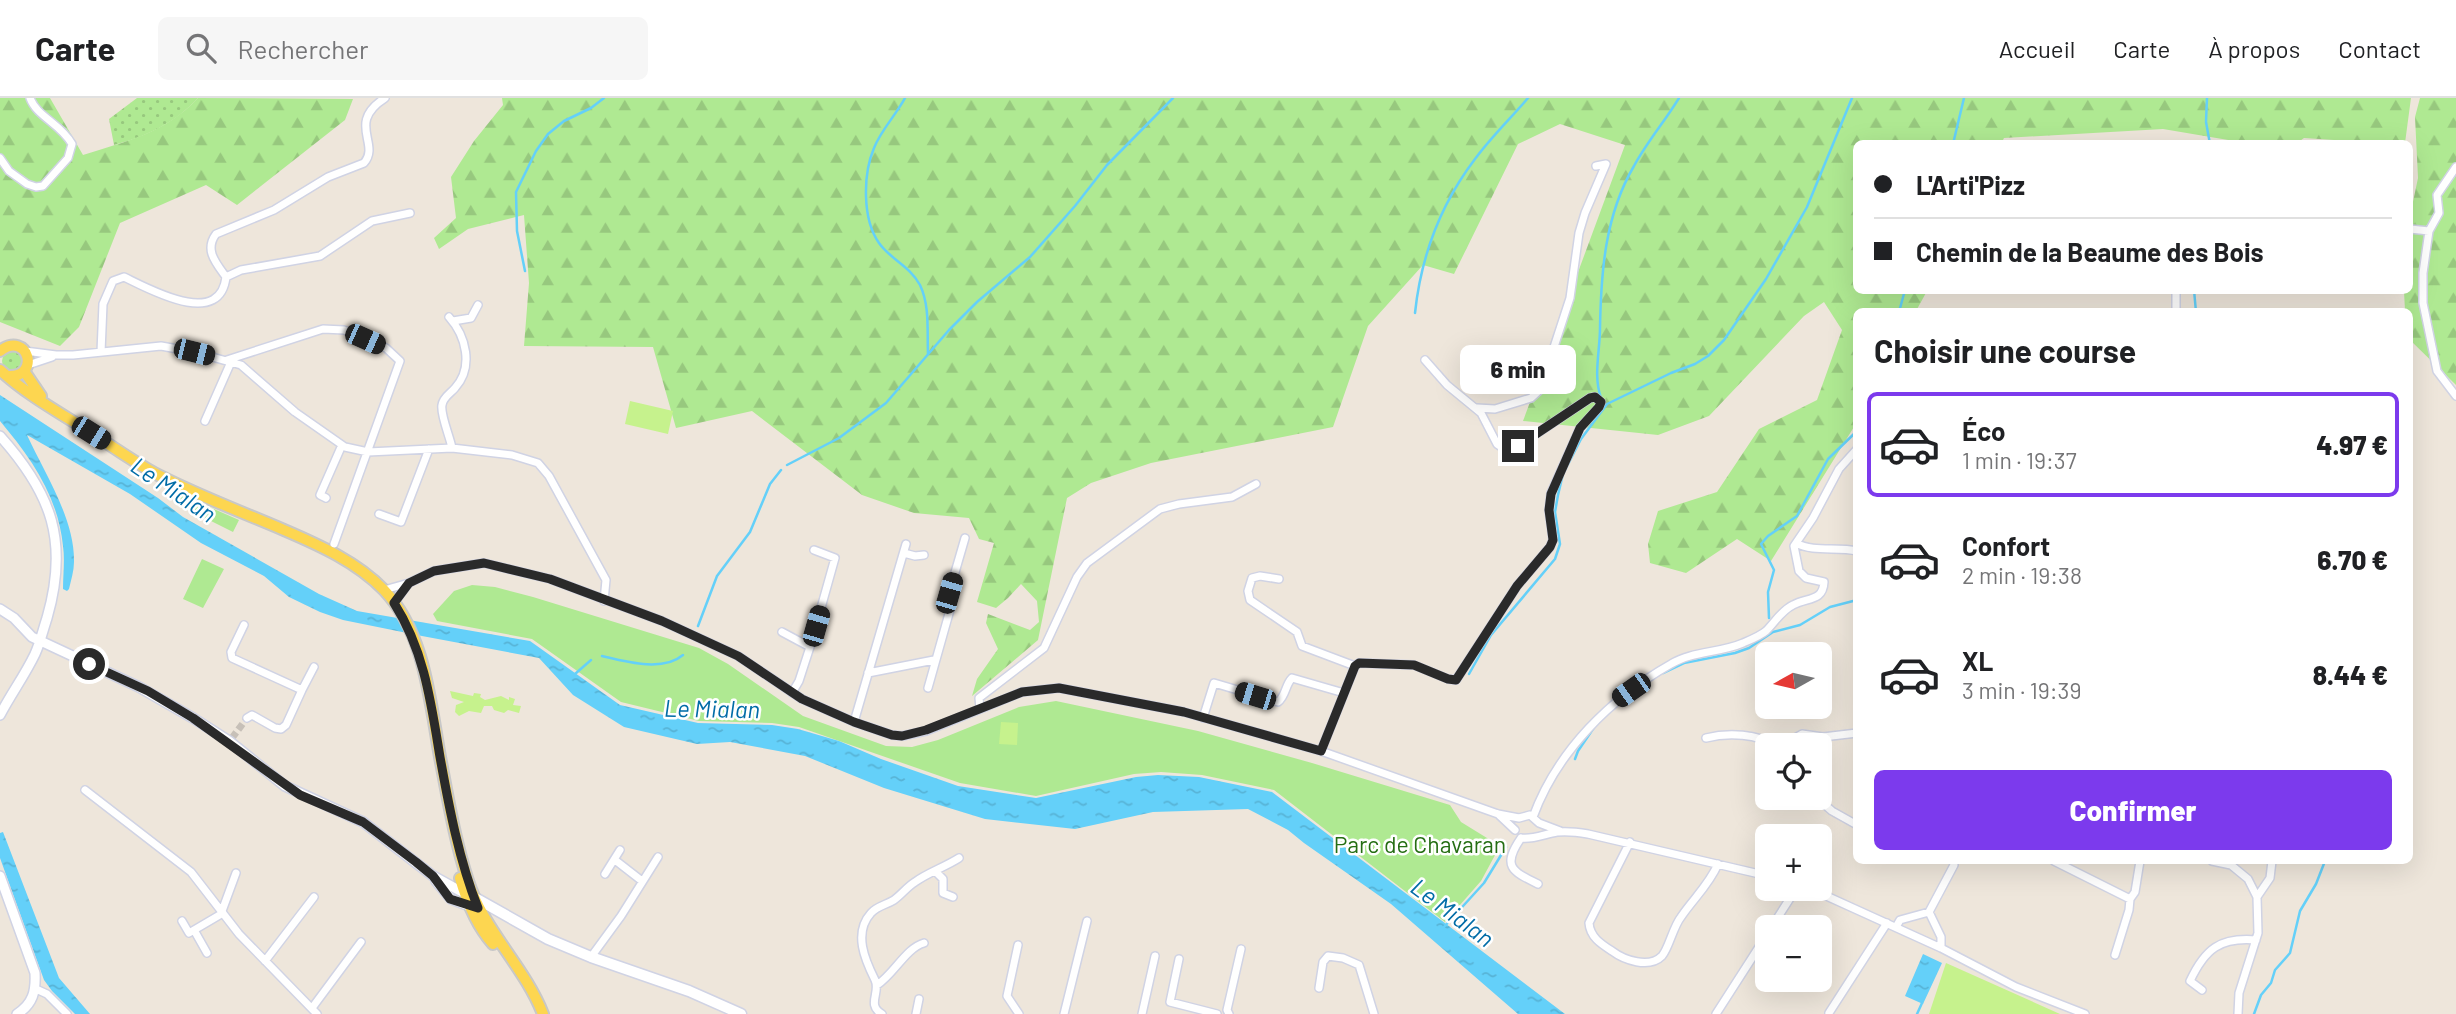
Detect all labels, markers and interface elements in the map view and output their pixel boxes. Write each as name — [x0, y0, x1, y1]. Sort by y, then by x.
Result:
search box — [158, 17, 648, 80]
text: Carte — [35, 28, 116, 68]
icon: search — [182, 29, 220, 67]
text: Rechercher — [238, 33, 368, 64]
text: Accueil — [1999, 34, 2075, 63]
text: Carte — [2113, 34, 2170, 63]
text: À propos — [2208, 34, 2300, 63]
text: Contact — [2338, 34, 2421, 63]
text: L'Arti'Pizz — [1916, 169, 2025, 200]
text: Chemin de la Beaume des Bois — [1916, 236, 2264, 267]
car — [342, 321, 389, 357]
text: Choisir une course — [1874, 331, 2136, 369]
car — [172, 337, 217, 367]
callout: 6 min — [1460, 344, 1576, 394]
text: 6 min — [1491, 355, 1545, 383]
car — [68, 413, 115, 453]
icon: car — [1878, 413, 1941, 476]
text: Éco — [1962, 415, 2005, 446]
text: 4.97 € — [2316, 429, 2388, 460]
route end — [1502, 430, 1534, 462]
text: 1 min · 19:37 — [1962, 446, 2077, 474]
water label: Le Mialan — [126, 450, 222, 528]
icon: car — [1878, 528, 1941, 591]
text: Confort — [1962, 530, 2050, 561]
text: 6.70 € — [2317, 544, 2388, 575]
text: 2 min · 19:38 — [1962, 561, 2082, 589]
car — [934, 570, 965, 616]
car — [801, 603, 832, 649]
north arrow — [1755, 642, 1832, 719]
map controls — [1755, 642, 1832, 992]
icon: car — [1878, 643, 1941, 706]
text: XL — [1962, 645, 1993, 676]
route start — [73, 648, 105, 680]
text: 8.44 € — [2313, 659, 2388, 690]
car — [1608, 669, 1655, 711]
text: 3 min · 19:39 — [1962, 676, 2081, 704]
car — [1232, 680, 1279, 712]
water label: Le Mialan — [664, 693, 760, 723]
button: locate — [1755, 733, 1832, 810]
button: Confirmer — [1874, 770, 2392, 850]
button: + — [1755, 824, 1832, 901]
park label: Parc de Chavaran — [1334, 830, 1506, 858]
water label: Le Mialan — [1406, 871, 1500, 953]
button: − — [1755, 915, 1832, 992]

